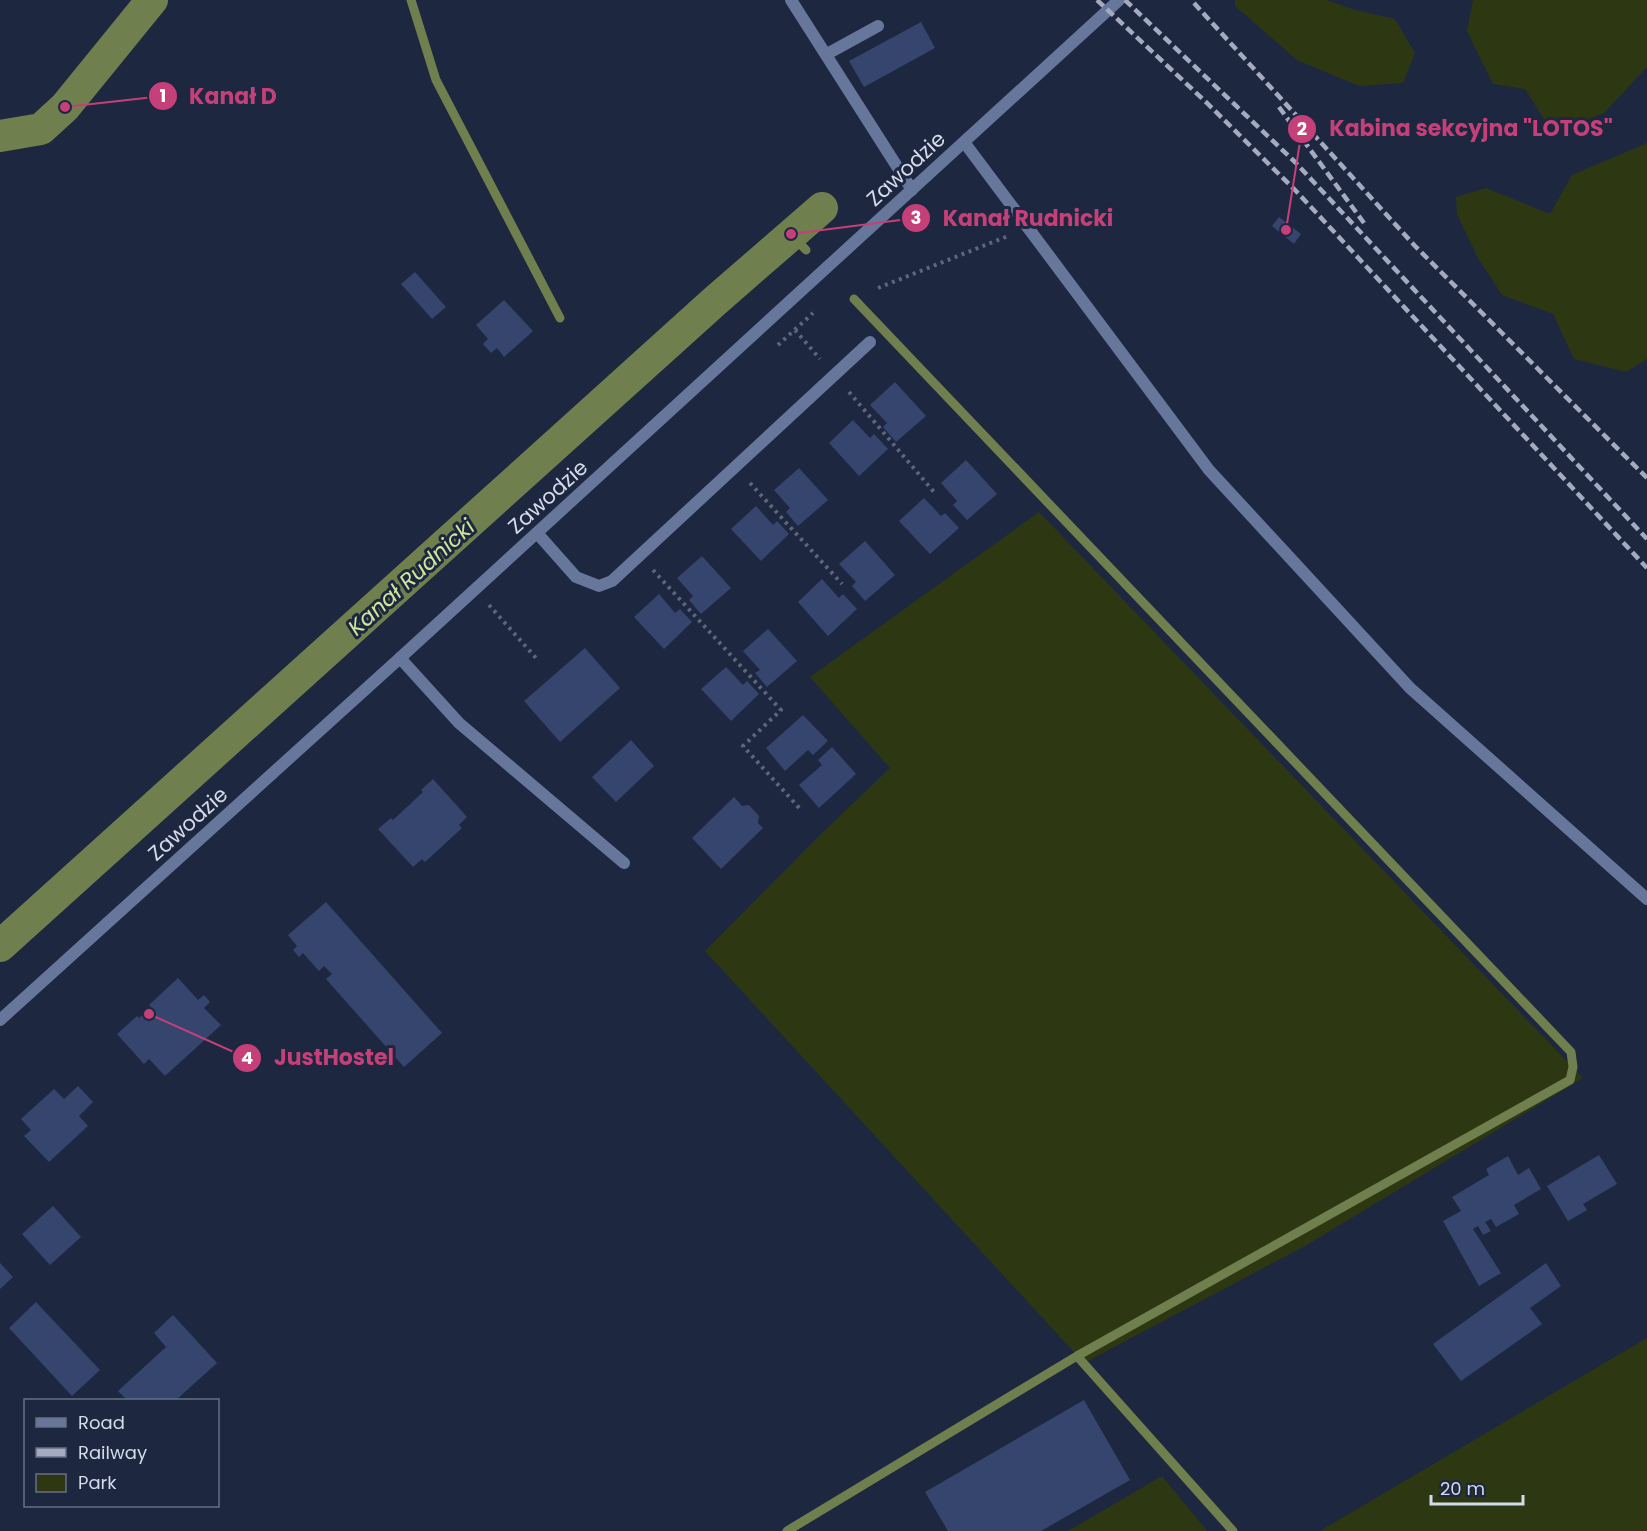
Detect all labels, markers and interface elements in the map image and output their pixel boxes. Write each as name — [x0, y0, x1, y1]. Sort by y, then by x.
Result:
callout: Kanał D — [148, 76, 289, 116]
text: Kanał D — [189, 81, 277, 112]
text: 1 — [160, 83, 166, 108]
callout: Kabina sekcyjna "LOTOS" — [1287, 109, 1625, 149]
text: Kabina sekcyjna "LOTOS" — [1329, 113, 1613, 144]
text: 2 — [1297, 116, 1307, 141]
street label: Zawodzie — [860, 125, 951, 213]
callout: Kanał Rudnicki — [901, 198, 1126, 238]
text: Kanał Rudnicki — [943, 203, 1113, 234]
text: 3 — [911, 205, 921, 230]
street label: Zawodzie — [501, 453, 594, 540]
water label: Kanał Rudnicki — [341, 512, 482, 643]
street label: Zawodzie — [141, 780, 234, 867]
callout: JustHostel — [232, 1038, 406, 1078]
text: JustHostel — [274, 1042, 394, 1073]
text: 4 — [241, 1045, 253, 1070]
legend — [24, 1399, 219, 1507]
text: Road — [78, 1410, 125, 1435]
text: Railway — [78, 1440, 147, 1465]
scale bar — [1431, 1468, 1522, 1506]
text: Park — [78, 1470, 117, 1495]
text: 20 m — [1440, 1476, 1485, 1501]

